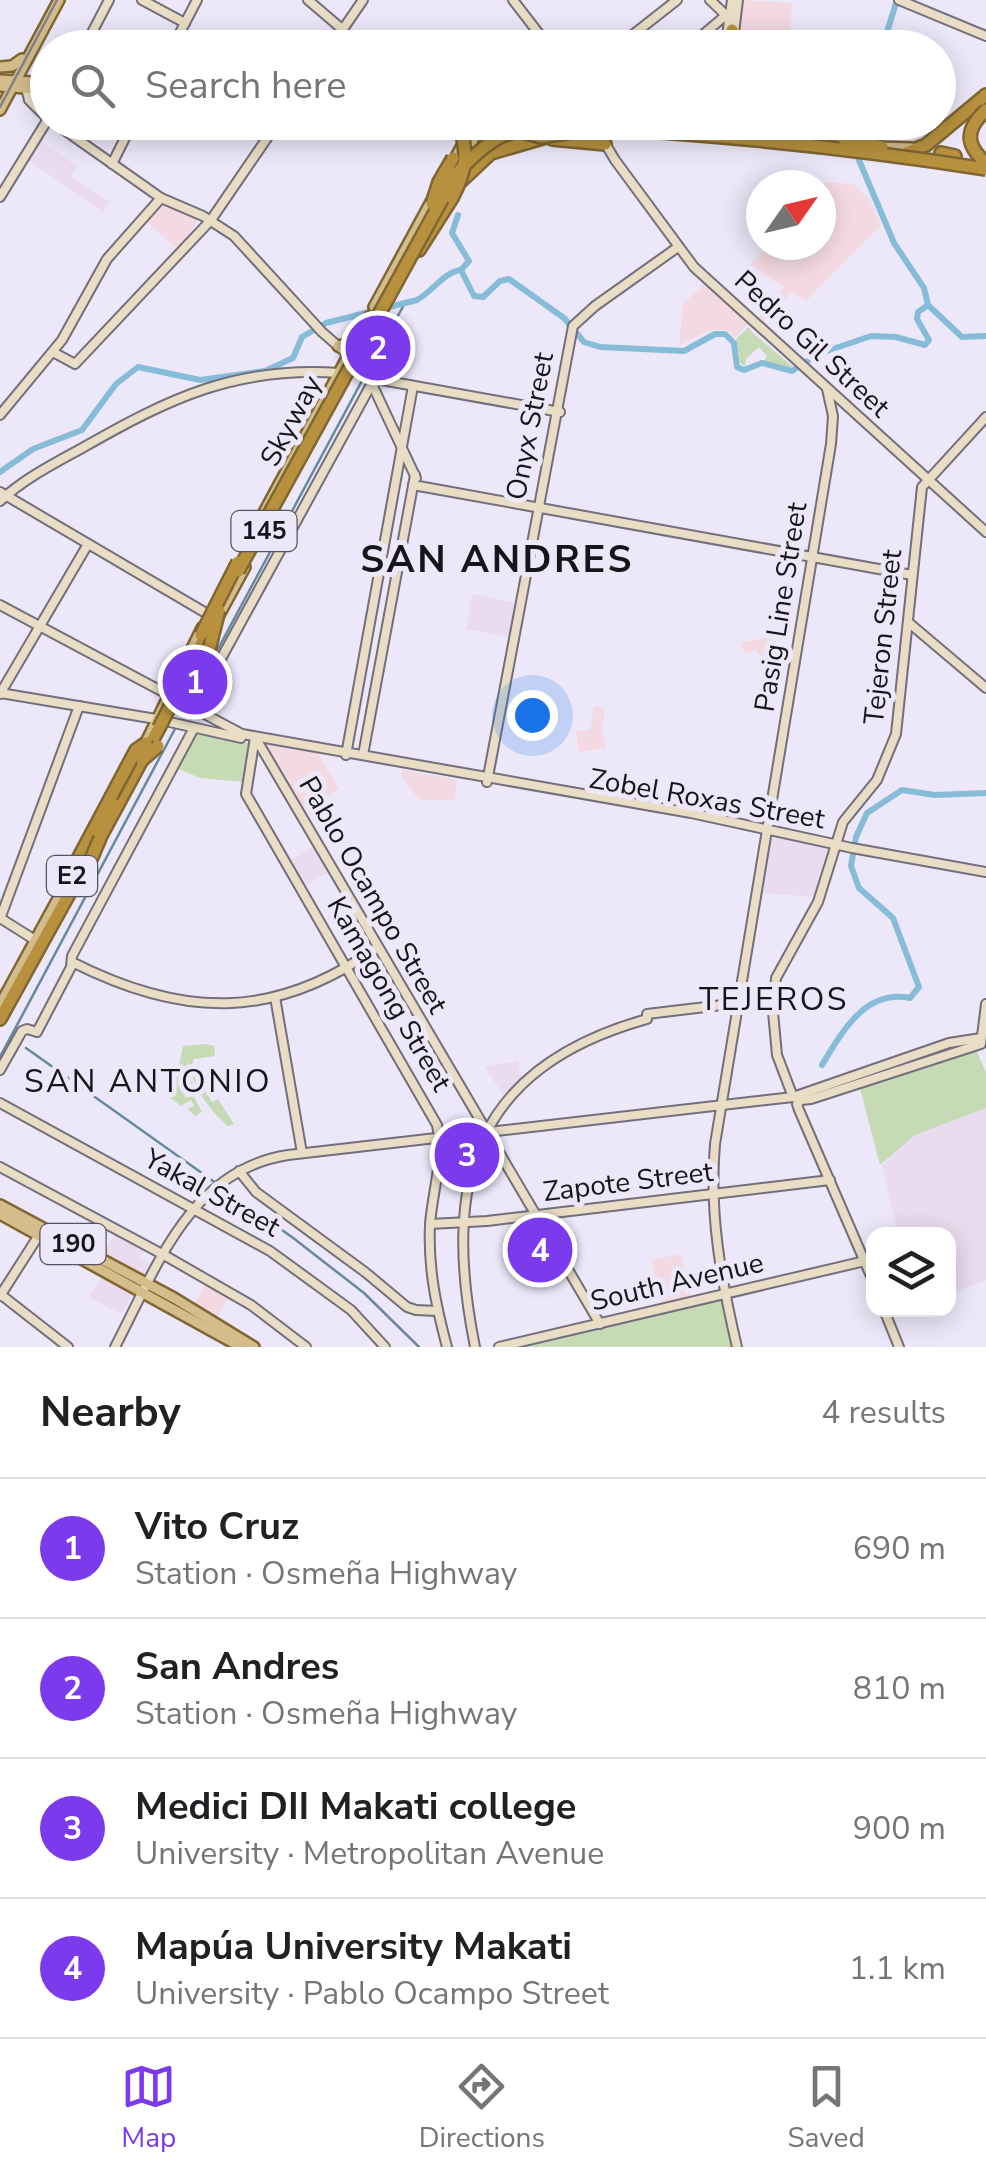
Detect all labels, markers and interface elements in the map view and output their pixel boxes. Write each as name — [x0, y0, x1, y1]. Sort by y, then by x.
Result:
search box — [30, 30, 956, 140]
icon: search — [65, 58, 120, 113]
text: Search here — [145, 60, 346, 111]
north arrow — [746, 170, 836, 260]
street label: Pedro Gil Street — [726, 262, 898, 426]
pin: 2 — [346, 310, 410, 386]
street label: Onyx Street — [497, 349, 563, 503]
street label: Skyway — [251, 368, 331, 473]
street label: Pasig Line Street — [746, 499, 816, 714]
road number: 145 — [232, 511, 296, 551]
district label: SAN ANDRES — [360, 534, 634, 585]
street label: Tejeron Street — [855, 547, 911, 727]
pin: 1 — [162, 644, 228, 720]
your location — [507, 690, 558, 741]
street label: Zobel Roxas Street — [586, 760, 828, 838]
street label: Pablo Ocampo Street — [290, 770, 456, 1021]
road number: E2 — [47, 856, 97, 896]
street label: Kamagong Street — [318, 890, 460, 1099]
district label: TEJEROS — [699, 978, 849, 1021]
district label: SAN ANTONIO — [24, 1060, 272, 1103]
pin: 3 — [434, 1118, 500, 1192]
street label: Yakal Street — [136, 1140, 287, 1246]
street label: Zapote Street — [541, 1153, 715, 1211]
pin: 4 — [508, 1212, 572, 1288]
road number: 190 — [40, 1224, 106, 1264]
map controls — [866, 1227, 956, 1317]
button: layers — [866, 1227, 956, 1317]
street label: South Avenue — [587, 1244, 767, 1320]
text: Nearby — [40, 1384, 181, 1441]
text: 4 results — [821, 1391, 946, 1434]
text: Vito Cruz — [135, 1501, 299, 1552]
text: 1 — [63, 1527, 82, 1570]
text: 690 m — [853, 1527, 946, 1570]
text: Station · Osmeña Highway — [135, 1552, 517, 1595]
text: San Andres — [135, 1641, 339, 1692]
text: 2 — [63, 1667, 82, 1710]
text: 810 m — [853, 1667, 946, 1710]
text: Station · Osmeña Highway — [135, 1692, 517, 1735]
text: Medici DII Makati college — [135, 1781, 576, 1832]
text: 3 — [63, 1807, 82, 1850]
text: 900 m — [853, 1807, 946, 1850]
text: University · Metropolitan Avenue — [135, 1832, 604, 1875]
text: Mapúa University Makati — [135, 1921, 572, 1972]
text: 4 — [63, 1947, 82, 1990]
text: 1.1 km — [849, 1947, 946, 1990]
text: University · Pablo Ocampo Street — [135, 1972, 609, 2015]
tab: Map — [121, 2059, 176, 2157]
tab: Directions — [419, 2059, 545, 2157]
tab: Saved — [787, 2059, 865, 2157]

